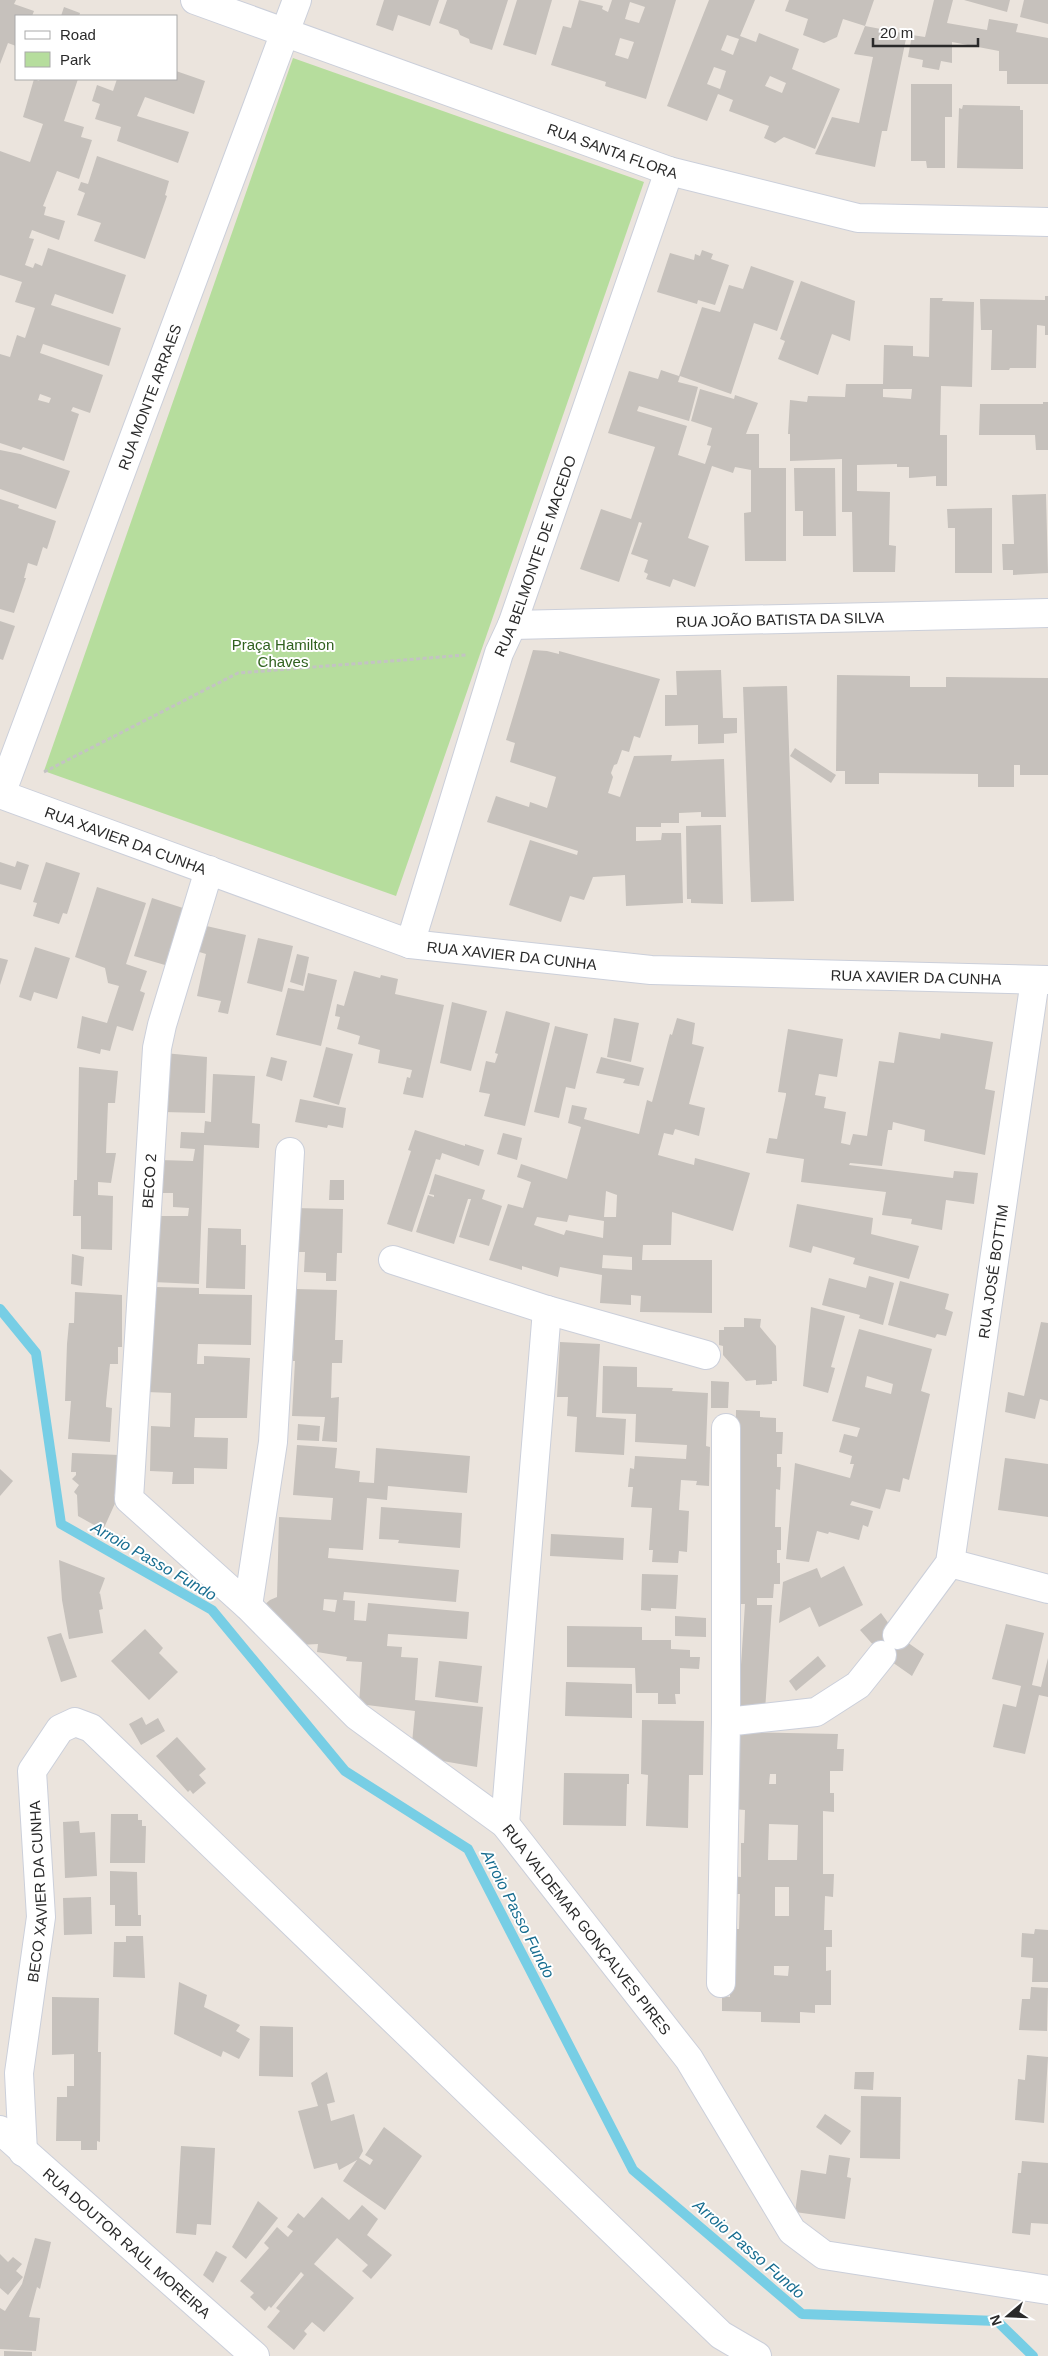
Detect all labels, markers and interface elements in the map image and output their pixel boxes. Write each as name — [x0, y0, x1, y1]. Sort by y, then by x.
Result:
legend — [15, 15, 178, 80]
scale bar — [873, 15, 978, 47]
text: 20 m — [880, 24, 913, 41]
text: Road — [60, 26, 96, 43]
text: Park — [60, 51, 91, 68]
street label: RUA SANTA FLORA — [545, 119, 680, 181]
street label: RUA MONTE ARRAES — [114, 321, 184, 472]
street label: RUA BELMONTE DE MACEDO — [490, 453, 579, 659]
street label: RUA JOÃO BATISTA DA SILVA — [676, 608, 884, 630]
park label: Praça Hamilton Chaves — [232, 636, 334, 670]
street label: RUA XAVIER DA CUNHA — [43, 803, 209, 877]
street label: RUA XAVIER DA CUNHA — [426, 937, 598, 973]
street label: RUA XAVIER DA CUNHA — [830, 966, 1002, 987]
street label: BECO 2 — [139, 1153, 159, 1209]
street label: RUA JOSÉ BOTTIM — [974, 1203, 1011, 1340]
water label: Arroio Passo Fundo — [88, 1518, 220, 1604]
street label: BECO XAVIER DA CUNHA — [23, 1800, 50, 1983]
street label: RUA VALDEMAR GONÇALVES PIRES — [500, 1821, 675, 2038]
water label: Arroio Passo Fundo — [478, 1846, 558, 1981]
street label: RUA DOUTOR RAUL MOREIRA — [40, 2164, 214, 2321]
water label: Arroio Passo Fundo — [689, 2196, 808, 2302]
north arrow — [983, 2291, 1033, 2341]
text: N — [986, 2313, 1005, 2328]

